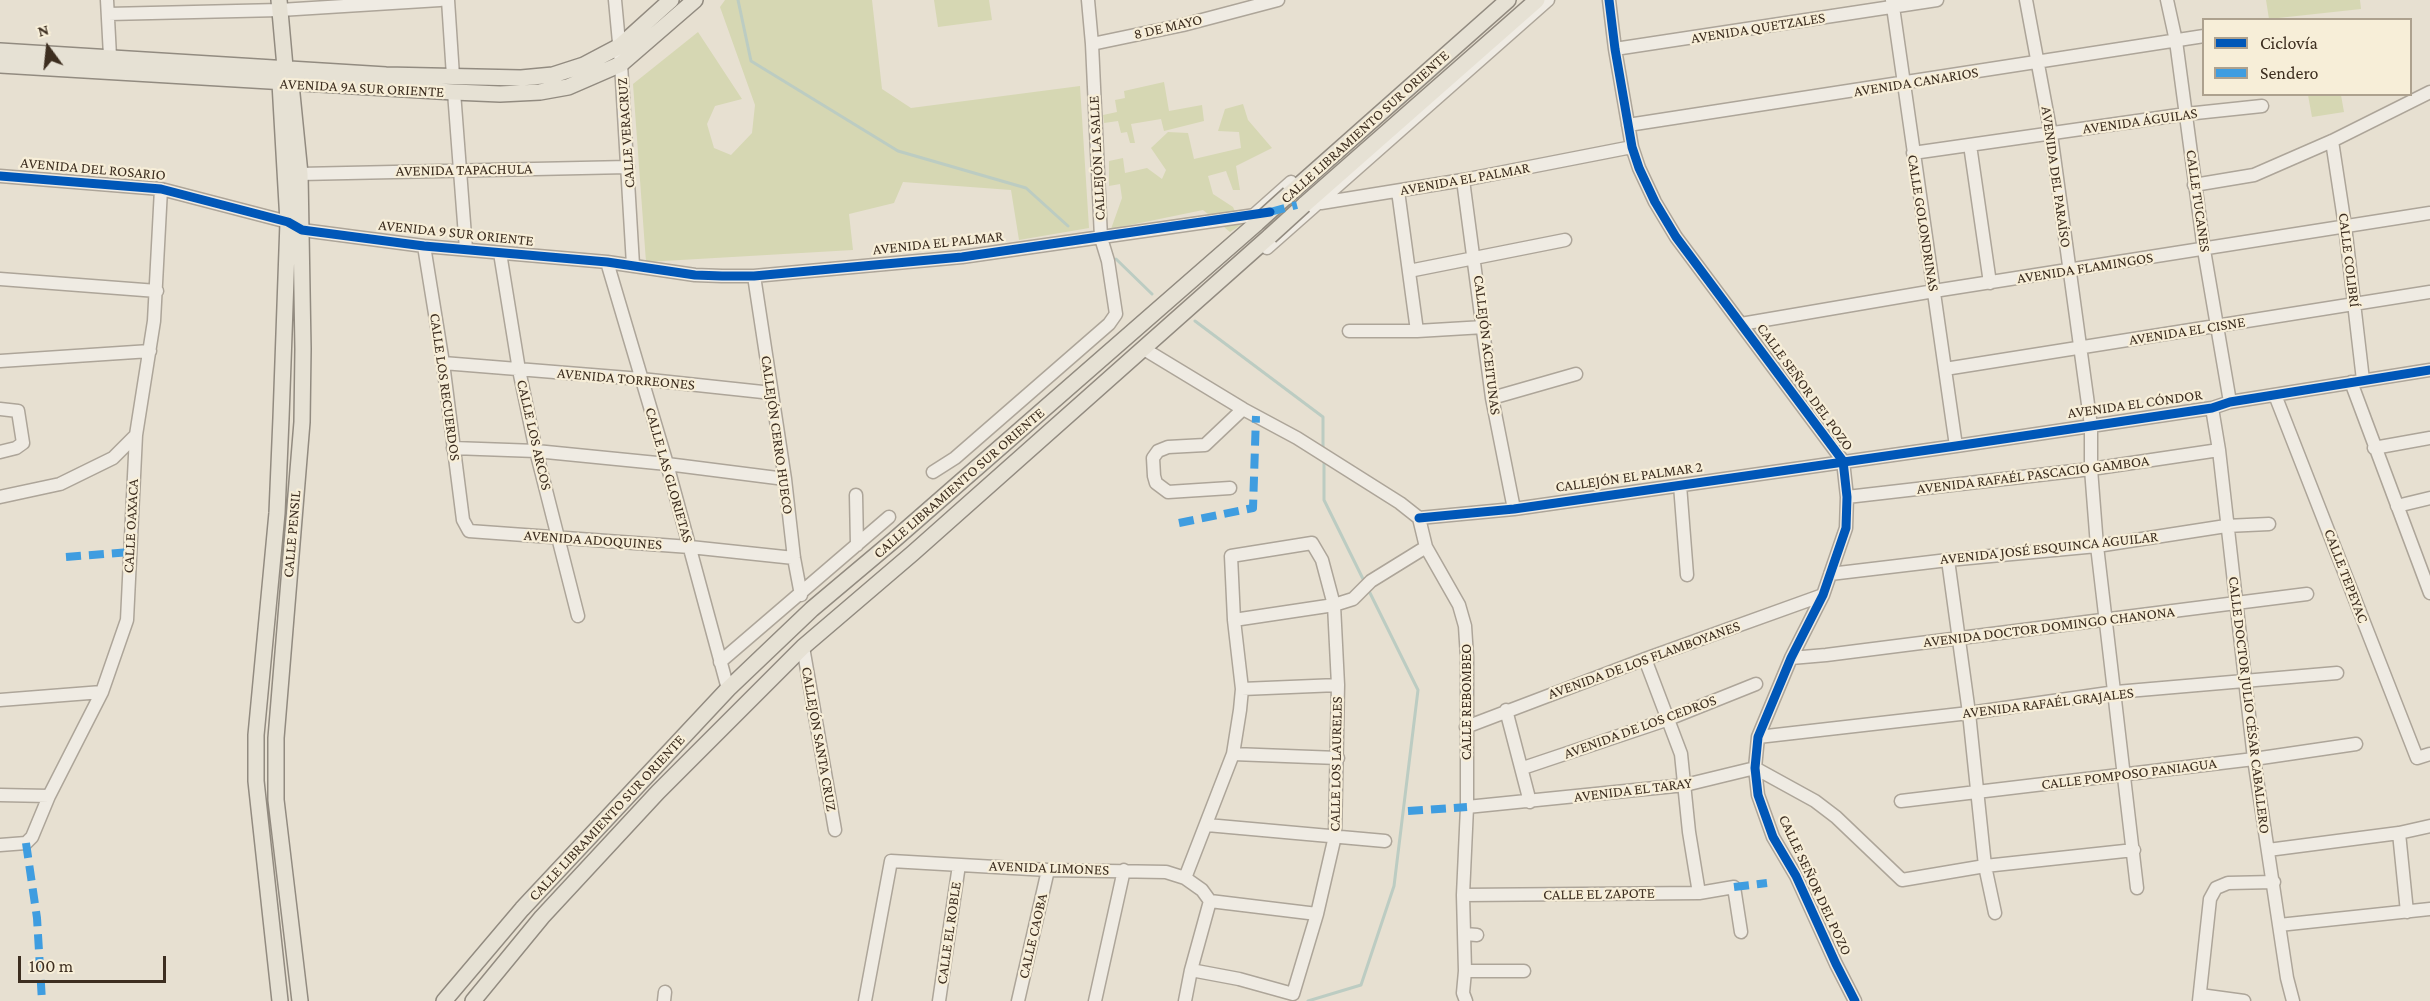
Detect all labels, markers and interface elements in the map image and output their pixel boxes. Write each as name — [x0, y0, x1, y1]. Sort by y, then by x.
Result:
street label: AVENIDA QUETZALES — [1690, 8, 1826, 48]
street label: 8 DE MAYO — [1132, 10, 1204, 44]
north arrow — [18, 18, 78, 78]
legend — [2202, 18, 2412, 96]
text: N — [36, 21, 51, 40]
text: Ciclovía — [2260, 33, 2318, 53]
street label: CALLE LIBRAMIENTO SUR ORIENTE — [1277, 46, 1453, 208]
street label: AVENIDA CANARIOS — [1852, 63, 1980, 101]
text: Sendero — [2260, 63, 2318, 83]
street label: AVENIDA 9A SUR ORIENTE — [279, 75, 445, 101]
street label: CALLE VERACRUZ — [613, 77, 639, 189]
street label: CALLEJÓN LA SALLE — [1085, 95, 1109, 221]
street label: AVENIDA ÁGUILAS — [2081, 104, 2199, 138]
street label: AVENIDA DEL PARAÍSO — [2037, 105, 2075, 249]
street label: CALLE TUCANES — [2182, 149, 2214, 253]
street label: CALLE GOLONDRINAS — [1903, 153, 1943, 293]
street label: AVENIDA DEL ROSARIO — [20, 154, 166, 184]
street label: AVENIDA EL PALMAR — [1399, 159, 1531, 199]
street label: AVENIDA TAPACHULA — [395, 160, 533, 180]
street label: CALLE COLIBRÍ — [2334, 212, 2364, 308]
street label: AVENIDA 9 SUR ORIENTE — [377, 216, 535, 250]
street label: AVENIDA EL PALMAR — [872, 227, 1004, 259]
street label: AVENIDA FLAMINGOS — [2016, 248, 2154, 288]
street label: CALLEJÓN ACEITUNAS — [1469, 274, 1505, 416]
street label: CALLE LOS RECUERDOS — [426, 312, 464, 462]
street label: AVENIDA EL CISNE — [2128, 313, 2246, 349]
street label: CALLE SEÑOR DEL POZO — [1753, 320, 1857, 454]
street label: CALLEJÓN CERRO HUECO — [757, 354, 797, 516]
street label: AVENIDA TORREONES — [556, 364, 696, 394]
street label: CALLE LOS ARCOS — [513, 378, 555, 492]
street label: AVENIDA EL CÓNDOR — [2066, 386, 2204, 422]
street label: CALLE LIBRAMIENTO SUR ORIENTE — [870, 404, 1048, 562]
street label: CALLE LAS GLORIETAS — [641, 405, 697, 545]
street label: AVENIDA RAFAÉL PASCACIO GAMBOA — [1916, 452, 2150, 498]
street label: CALLEJÓN EL PALMAR 2 — [1554, 458, 1704, 496]
street label: CALLE OAXACA — [120, 478, 142, 574]
street label: CALLE PENSIL — [279, 490, 305, 578]
street label: AVENIDA ADOQUINES — [523, 526, 663, 554]
street label: CALLE TEPEYAC — [2320, 526, 2372, 626]
street label: AVENIDA JOSÉ ESQUINCA AGUILAR — [1939, 528, 2159, 568]
street label: CALLE DOCTOR JULIO CÉSAR CABALLERO — [2224, 575, 2274, 835]
street label: AVENIDA DOCTOR DOMINGO CHANONA — [1922, 603, 2176, 651]
street label: AVENIDA DE LOS FLAMBOYANES — [1545, 617, 1743, 703]
street label: CALLE REBOMBEO — [1457, 644, 1475, 760]
street label: CALLEJÓN SANTA CRUZ — [797, 665, 841, 813]
street label: AVENIDA RAFAÉL GRAJALES — [1961, 684, 2135, 722]
street label: AVENIDA DE LOS CEDROS — [1561, 691, 1719, 763]
street label: CALLE LOS LAURELES — [1326, 696, 1346, 832]
street label: CALLE LIBRAMIENTO SUR ORIENTE — [525, 731, 689, 905]
street label: CALLE POMPOSO PANIAGUA — [2040, 754, 2218, 794]
street label: AVENIDA EL TARAY — [1573, 774, 1693, 806]
street label: CALLE SEÑOR DEL POZO — [1775, 812, 1855, 958]
street label: AVENIDA LIMONES — [989, 857, 1109, 879]
street label: CALLE EL ROBLE — [933, 880, 965, 986]
street label: CALLE EL ZAPOTE — [1543, 884, 1655, 904]
street label: CALLE CAOBA — [1014, 892, 1052, 980]
scale bar — [21, 944, 170, 982]
text: 100 m — [29, 956, 73, 976]

